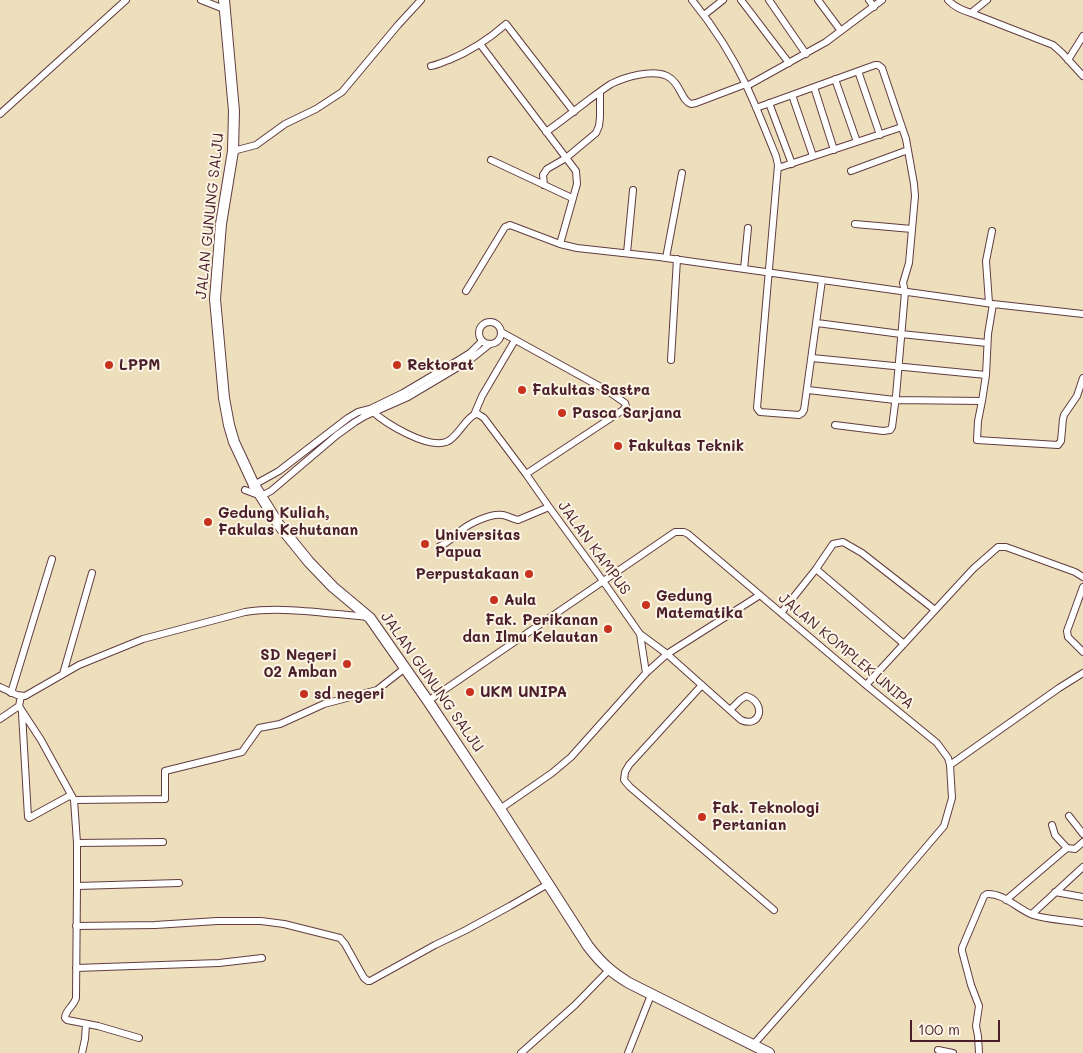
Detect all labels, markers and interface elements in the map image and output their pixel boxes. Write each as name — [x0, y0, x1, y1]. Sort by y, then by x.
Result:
street label: JALAN GUNUNG SALJU — [192, 132, 228, 300]
place label: LPPM — [119, 356, 160, 374]
place label: Rektorat — [407, 356, 474, 374]
marker: LPPM — [103, 359, 115, 371]
marker: Rektorat — [391, 359, 403, 371]
place label: Fakultas Sastra — [532, 381, 650, 399]
marker: Fakultas Sastra — [516, 384, 528, 396]
place label: Pasca Sarjana — [572, 404, 682, 422]
marker: Pasca Sarjana — [556, 407, 568, 419]
place label: Fakultas Teknik — [628, 437, 744, 455]
marker: Fakultas Teknik — [612, 440, 624, 452]
street label: JALAN KAMPUS — [554, 497, 634, 599]
place label: Gedung Kuliah, Fakulas Kehutanan — [218, 504, 358, 539]
marker: Gedung Kuliah, Fakulas Kehutanan — [202, 516, 214, 528]
place label: Universitas Papua — [435, 526, 520, 561]
marker: Universitas Papua — [419, 538, 431, 550]
place label: Perpustakaan — [415, 565, 519, 583]
marker: Perpustakaan — [523, 568, 535, 580]
place label: Gedung Matematika — [656, 587, 743, 622]
street label: JALAN KOMPLEK UNIPA — [775, 589, 917, 713]
place label: Aula — [504, 591, 536, 609]
marker: Aula — [488, 594, 500, 606]
marker: Gedung Matematika — [640, 599, 652, 611]
street label: JALAN GUNUNG SALJU — [377, 608, 487, 756]
place label: Fak. Perikanan dan Ilmu Kelautan — [463, 611, 598, 646]
marker: Fak. Perikanan dan Ilmu Kelautan — [602, 623, 614, 635]
place label: SD Negeri 02 Amban — [260, 646, 337, 681]
marker: SD Negeri 02 Amban — [341, 658, 353, 670]
place label: UKM UNIPA — [480, 683, 567, 701]
place label: sd negeri — [314, 685, 385, 703]
marker: UKM UNIPA — [464, 686, 476, 698]
marker: sd negeri — [298, 688, 310, 700]
place label: Fak. Teknologi Pertanian — [712, 799, 820, 834]
marker: Fak. Teknologi Pertanian — [696, 811, 708, 823]
scale bar — [913, 1010, 1003, 1042]
text: 100 m — [918, 1019, 960, 1039]

